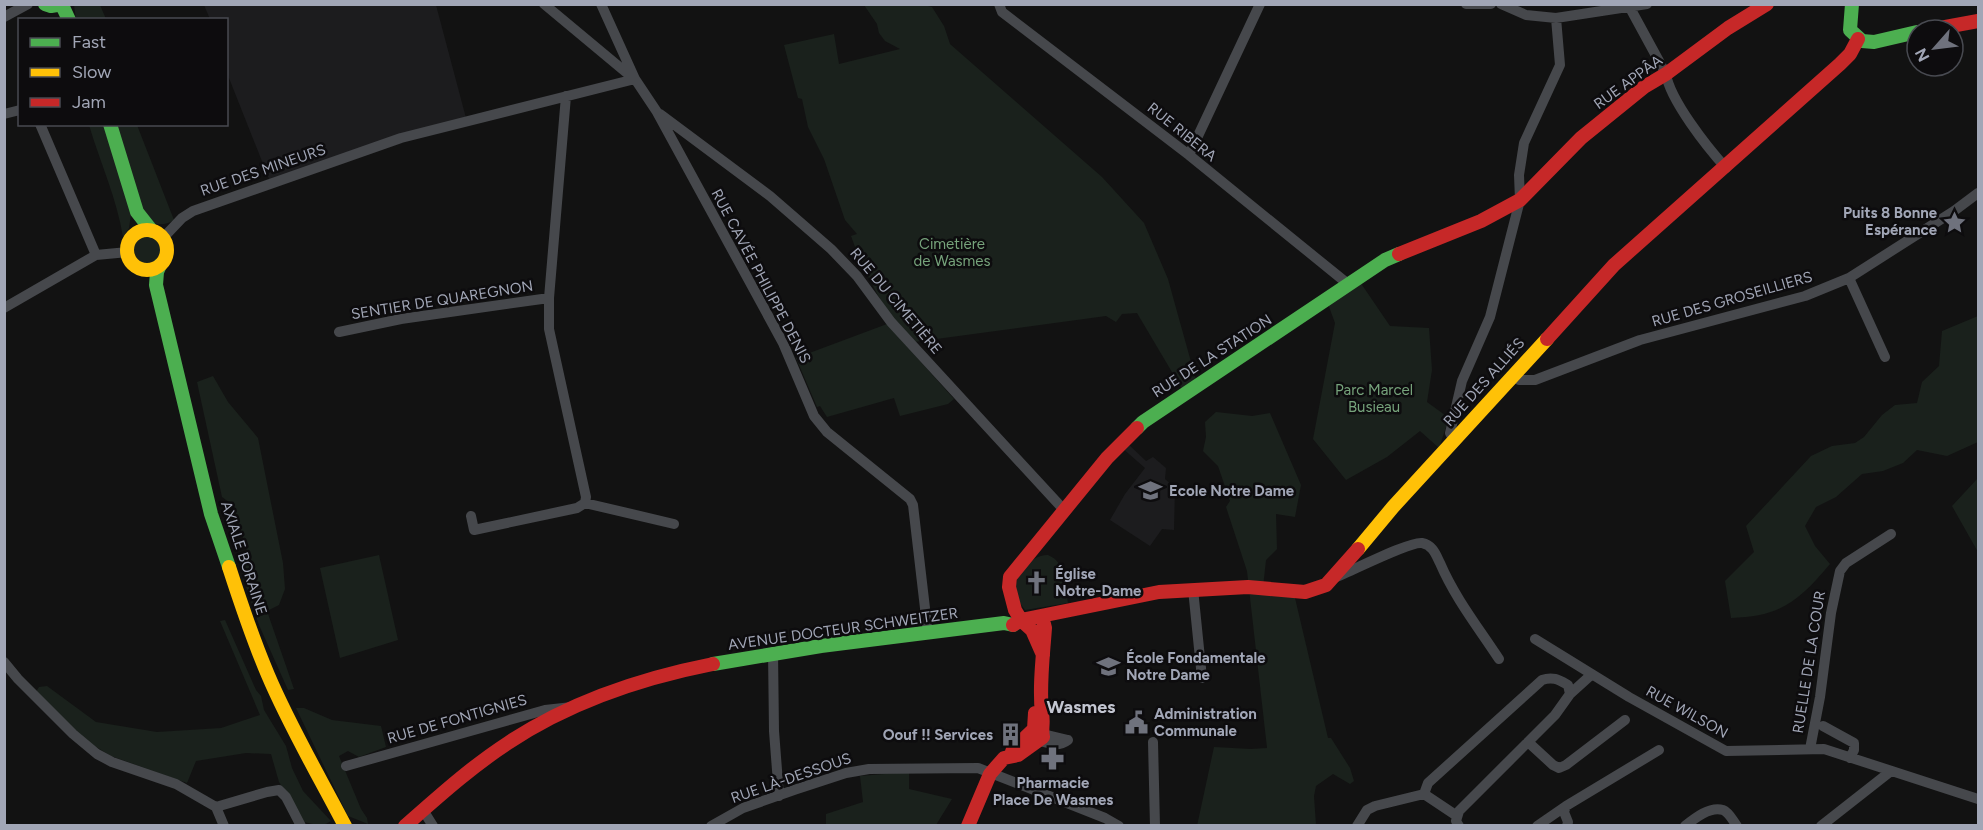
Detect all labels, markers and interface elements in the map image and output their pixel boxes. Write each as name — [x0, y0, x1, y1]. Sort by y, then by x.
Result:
legend — [18, 18, 228, 126]
north arrow — [1905, 18, 1965, 78]
text: Fast — [72, 31, 106, 53]
text: N — [1911, 45, 1933, 65]
street label: RUE APPÂA — [1590, 51, 1666, 113]
text: Slow — [72, 61, 111, 83]
text: Jam — [72, 91, 106, 113]
street label: RUE RIBERA — [1144, 99, 1220, 165]
street label: RUE DES MINEURS — [198, 140, 328, 200]
street label: RUE CAVÉE PHILIPPE DENIS — [707, 186, 815, 366]
place label: Puits 8 Bonne Espérance — [1843, 204, 1938, 239]
place icon: Puits 8 Bonne Espérance — [1942, 209, 1968, 235]
park label: Cimetière de Wasmes — [913, 235, 991, 270]
street label: RUE DU CIMETIÈRE — [846, 244, 946, 358]
street label: RUE DES GROSEILLIERS — [1650, 267, 1814, 331]
street label: SENTIER DE QUAREGNON — [350, 277, 534, 323]
street label: RUE DE LA STATION — [1149, 311, 1275, 401]
street label: RUE DES ALLIÉS — [1440, 334, 1528, 430]
park label: Parc Marcel Busieau — [1335, 381, 1413, 416]
school or university icon: Ecole Notre Dame — [1138, 478, 1164, 504]
place label: Ecole Notre Dame — [1169, 482, 1295, 500]
street label: AXIALE BORAINE — [217, 499, 271, 617]
place label: Église Notre-Dame — [1055, 565, 1142, 600]
church icon: Église Notre-Dame — [1024, 570, 1050, 596]
street label: RUELLE DE LA COUR — [1789, 589, 1829, 735]
street label: AVENUE DOCTEUR SCHWEITZER — [727, 604, 959, 654]
place label: École Fondamentale Notre Dame — [1126, 649, 1266, 684]
school or university icon: École Fondamentale Notre Dame — [1095, 654, 1121, 680]
street label: RUE WILSON — [1643, 682, 1731, 742]
street label: RUE DE FONTIGNIES — [385, 690, 529, 748]
district label: Wasmes — [1046, 696, 1116, 718]
place label: Administration Communale — [1154, 705, 1257, 740]
public building icon: Administration Communale — [1123, 710, 1149, 736]
building icon: Oouf !! Services — [998, 722, 1024, 748]
place label: Oouf !! Services — [883, 726, 993, 744]
pharmacy icon: Pharmacie Place De Wasmes — [1040, 746, 1066, 772]
street label: RUE LÀ-DESSOUS — [729, 749, 853, 807]
place label: Pharmacie Place De Wasmes — [993, 774, 1113, 809]

